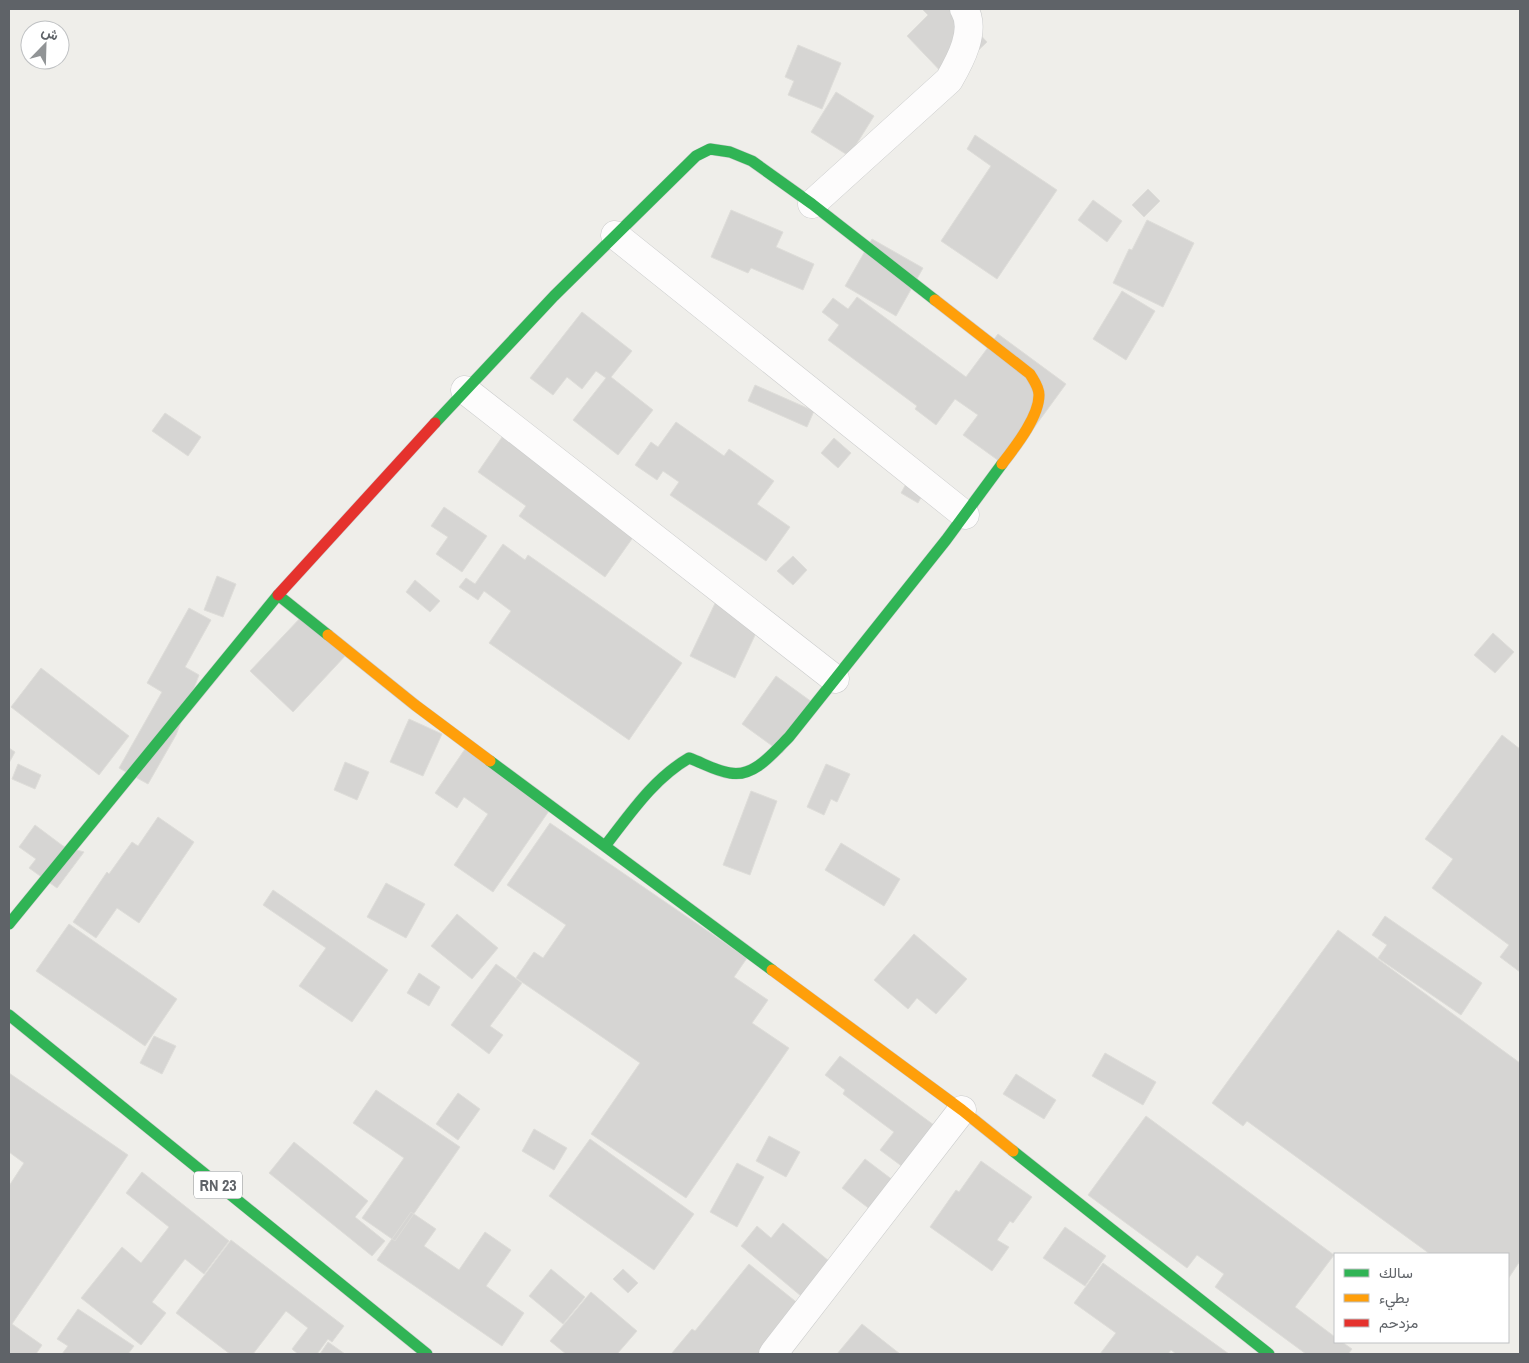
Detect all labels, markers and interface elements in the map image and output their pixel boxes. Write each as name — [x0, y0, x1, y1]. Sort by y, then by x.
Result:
north arrow — [20, 20, 70, 70]
text: ش — [39, 21, 61, 45]
road number: RN 23 — [194, 1172, 242, 1198]
legend — [1334, 1253, 1509, 1343]
text: سالك — [1379, 1262, 1413, 1283]
text: بطيء — [1379, 1287, 1409, 1311]
text: مزدحم — [1379, 1312, 1418, 1333]

